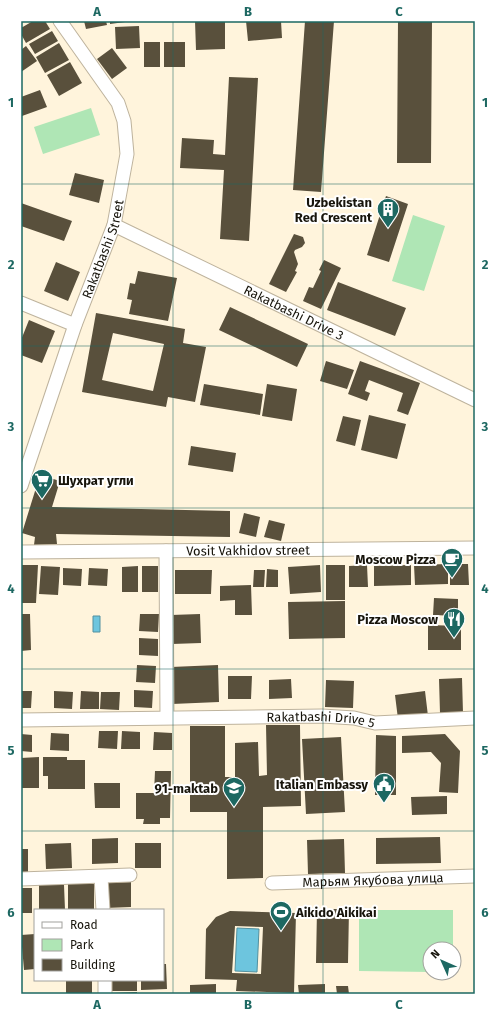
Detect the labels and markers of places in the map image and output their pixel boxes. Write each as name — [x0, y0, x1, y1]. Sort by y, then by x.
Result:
place label: Uzbekistan Red Crescent — [295, 195, 373, 225]
building icon: Uzbekistan Red Crescent — [375, 196, 401, 229]
supermarket icon: Шухрат угли — [29, 467, 55, 500]
place label: Шухрат угли — [58, 473, 134, 488]
cafe icon: Moscow Pizza — [439, 546, 465, 579]
place label: Moscow Pizza — [355, 552, 436, 567]
restaurant icon: Pizza Moscow — [441, 606, 467, 639]
place label: Pizza Moscow — [357, 612, 438, 627]
public building icon: Italian Embassy — [371, 771, 397, 804]
school or university icon: 91-maktab — [221, 775, 247, 808]
place label: Italian Embassy — [276, 777, 368, 792]
place label: 91-maktab — [155, 781, 218, 796]
sports icon: Aikido Aikikai — [268, 899, 294, 932]
place label: Aikido Aikikai — [295, 905, 377, 920]

